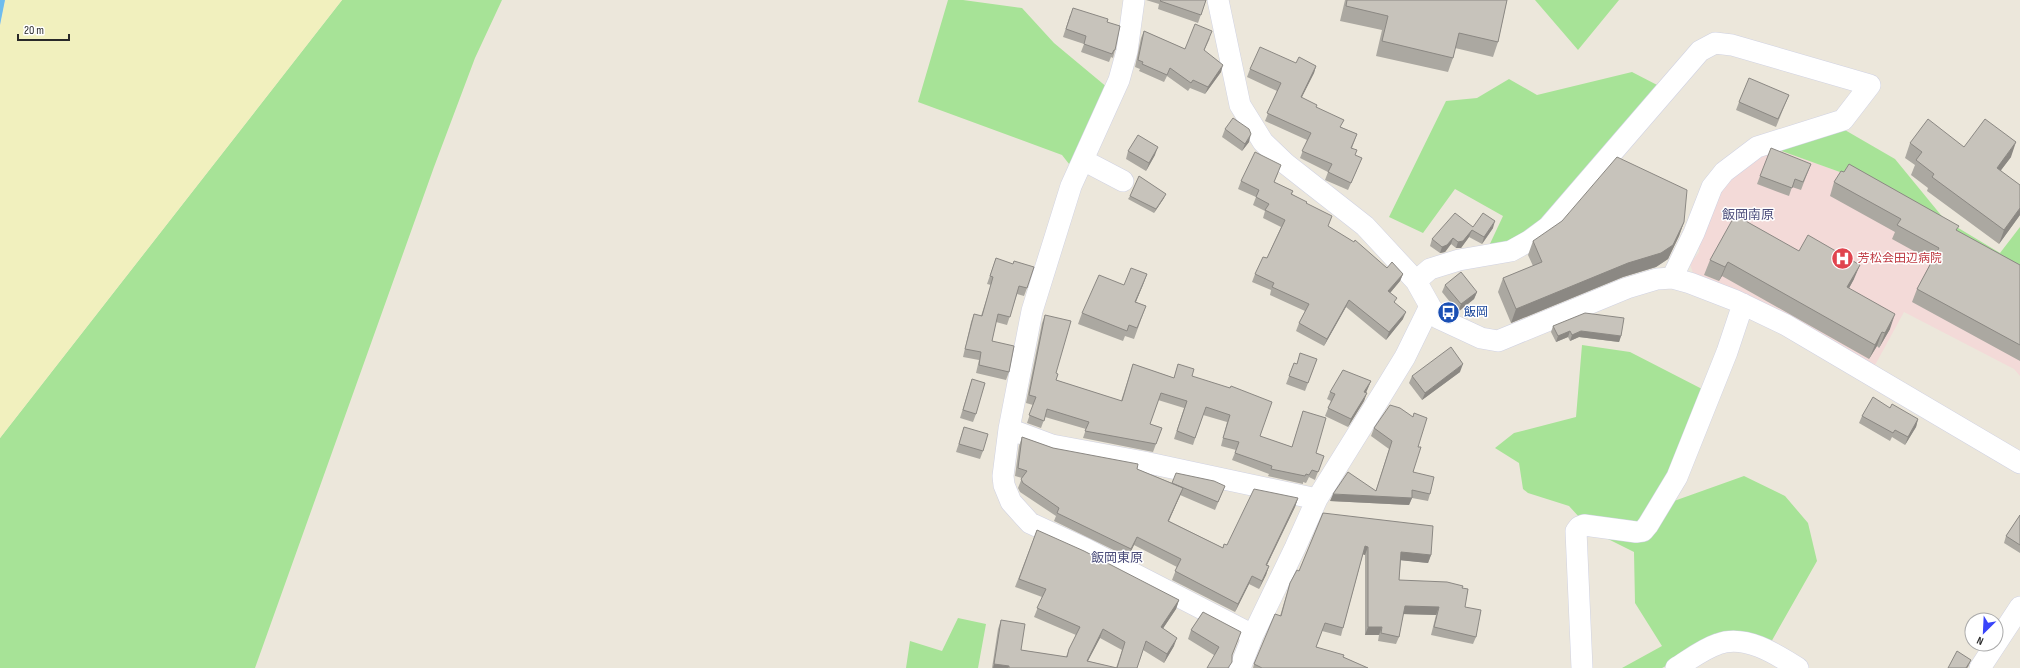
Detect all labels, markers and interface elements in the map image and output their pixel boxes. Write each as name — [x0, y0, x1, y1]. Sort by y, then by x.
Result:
scale bar — [18, 16, 69, 42]
text: 20 m — [24, 23, 44, 38]
district label: 飯岡南原 — [1722, 207, 1774, 223]
hospital icon: 芳松会田辺病院 — [1829, 245, 1855, 271]
place label: 芳松会田辺病院 — [1858, 251, 1942, 266]
bus stop icon: 飯岡 — [1436, 299, 1462, 325]
place label: 飯岡 — [1464, 305, 1488, 320]
district label: 飯岡東原 — [1091, 550, 1143, 566]
north arrow — [1964, 612, 2004, 652]
text: N — [1975, 633, 1985, 648]

